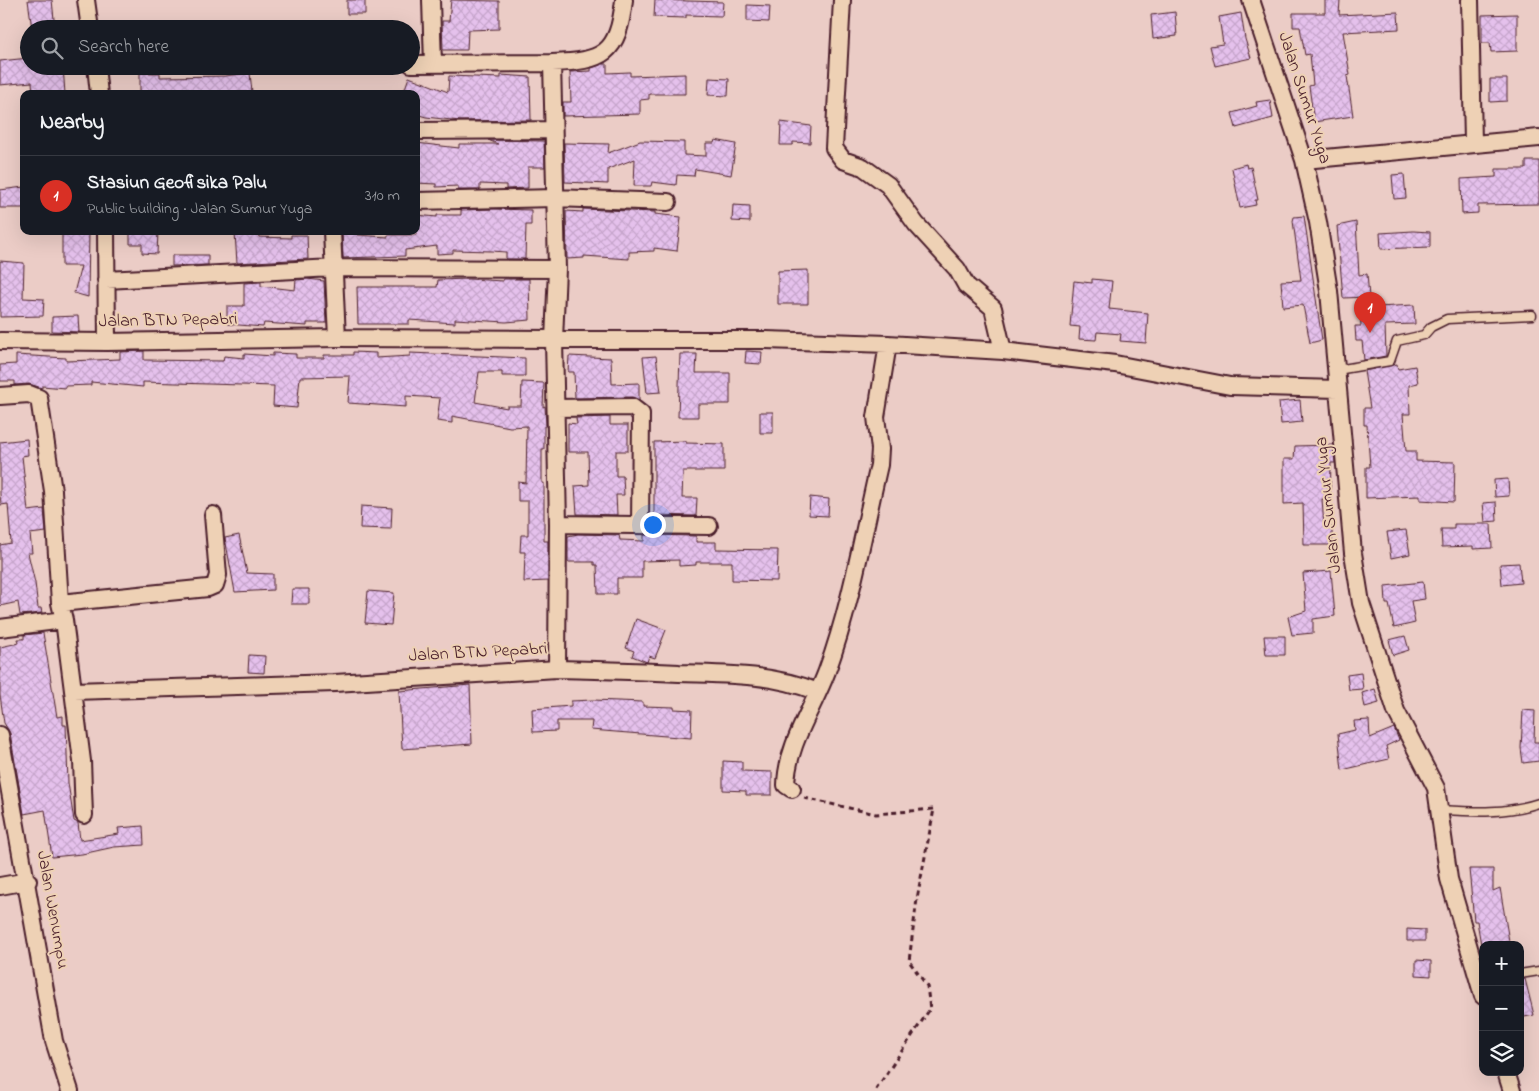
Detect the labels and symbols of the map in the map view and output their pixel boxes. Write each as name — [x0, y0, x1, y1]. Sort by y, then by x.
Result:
street label: Jalan Sumur Yuga — [1270, 29, 1338, 167]
pin: 1 — [1354, 292, 1386, 333]
street label: Jalan BTN Pepabri — [98, 307, 238, 335]
street label: Jalan Sumur Yuga — [1309, 435, 1350, 575]
your location — [640, 512, 666, 538]
street label: Jalan BTN Pepabri — [408, 636, 548, 670]
street label: Jalan Wenumpu — [29, 849, 75, 971]

